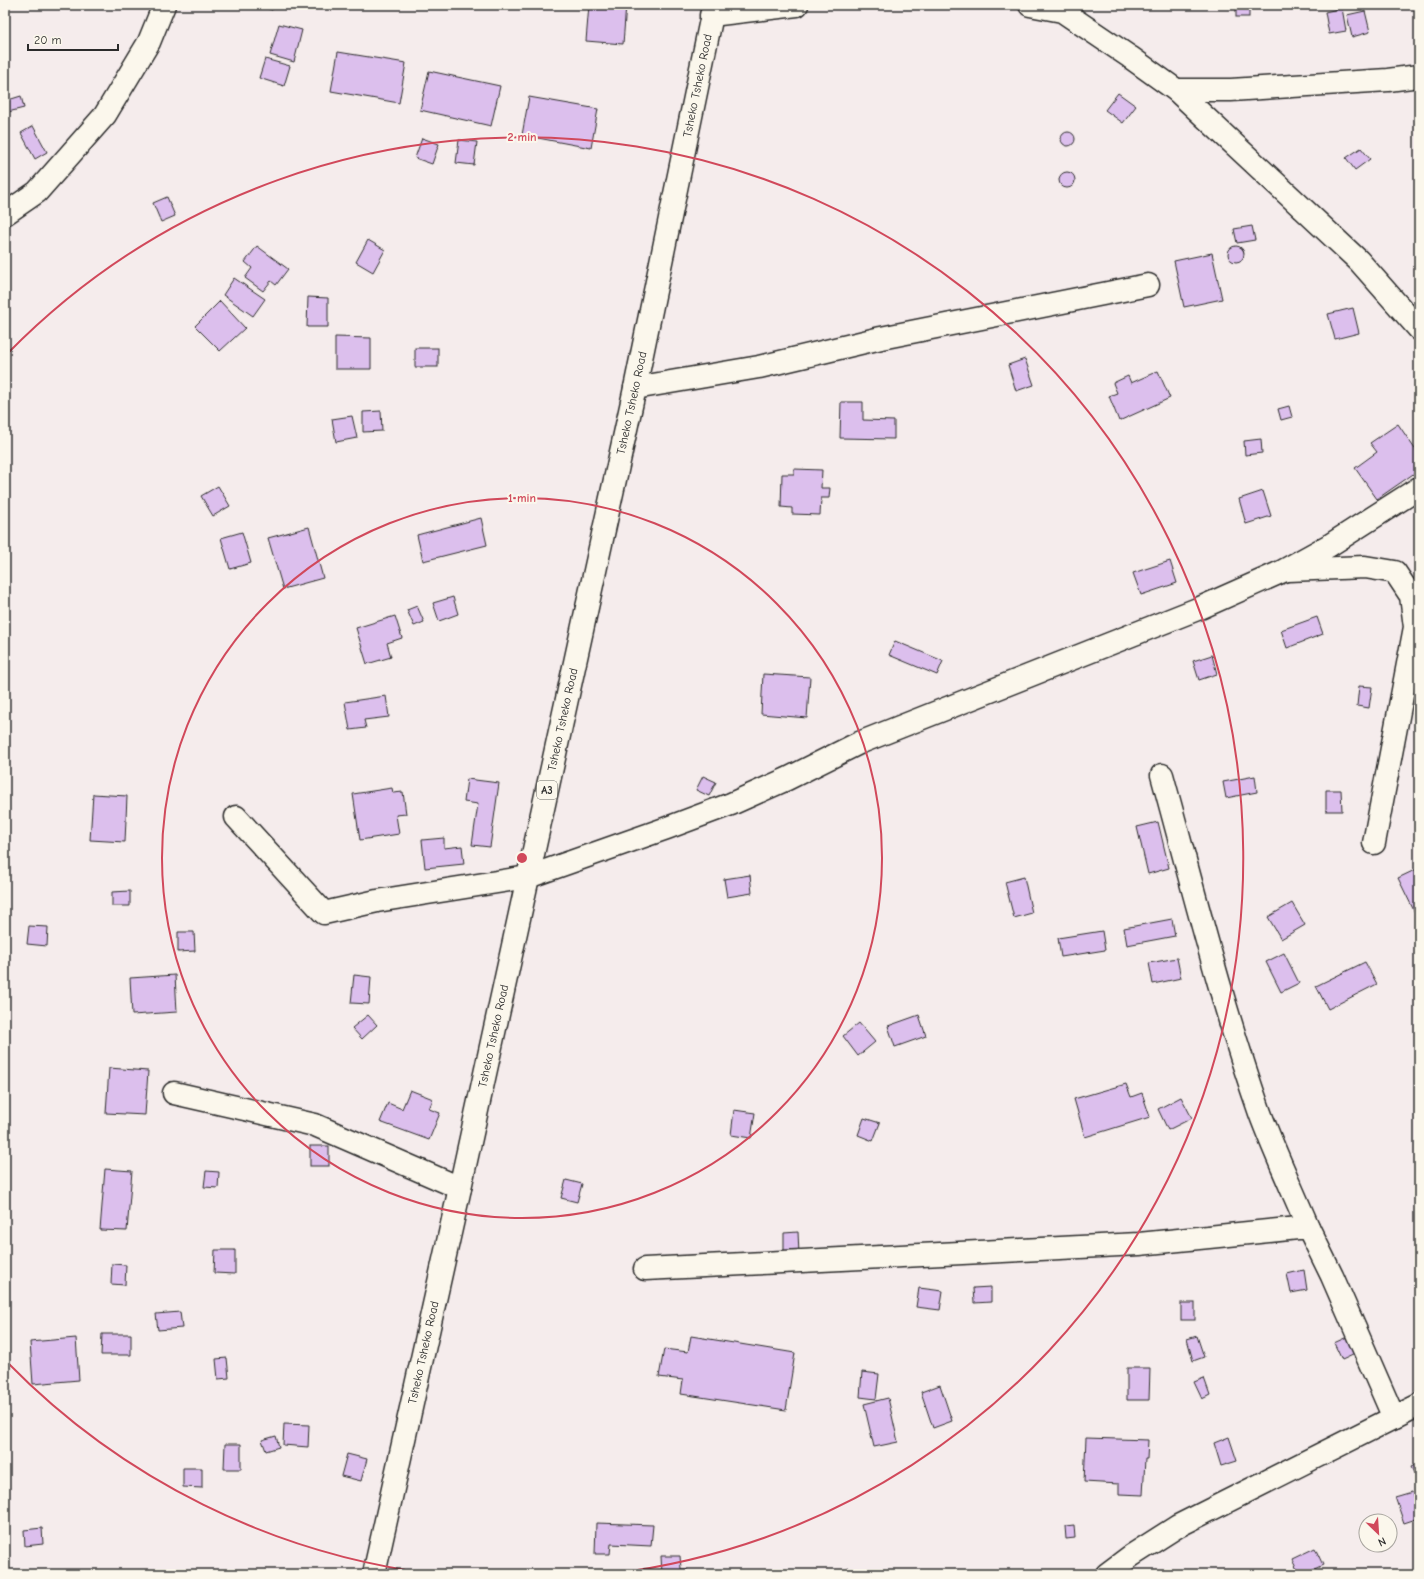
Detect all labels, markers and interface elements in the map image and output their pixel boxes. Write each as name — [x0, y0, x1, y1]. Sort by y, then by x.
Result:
scale bar — [28, 26, 118, 52]
text: 20 m — [34, 33, 62, 47]
street label: Tsheko Tsheko Road — [680, 33, 715, 139]
text: 2 min — [507, 130, 537, 144]
street label: Tsheko Tsheko Road — [614, 350, 649, 456]
text: 1 min — [508, 491, 536, 505]
street label: Tsheko Tsheko Road — [544, 667, 581, 772]
road number: A3 — [537, 781, 557, 799]
centre of rings — [515, 851, 529, 865]
street label: Tsheko Tsheko Road — [475, 983, 511, 1089]
street label: Tsheko Tsheko Road — [405, 1300, 442, 1405]
north arrow — [1358, 1513, 1398, 1553]
text: N — [1376, 1534, 1388, 1549]

